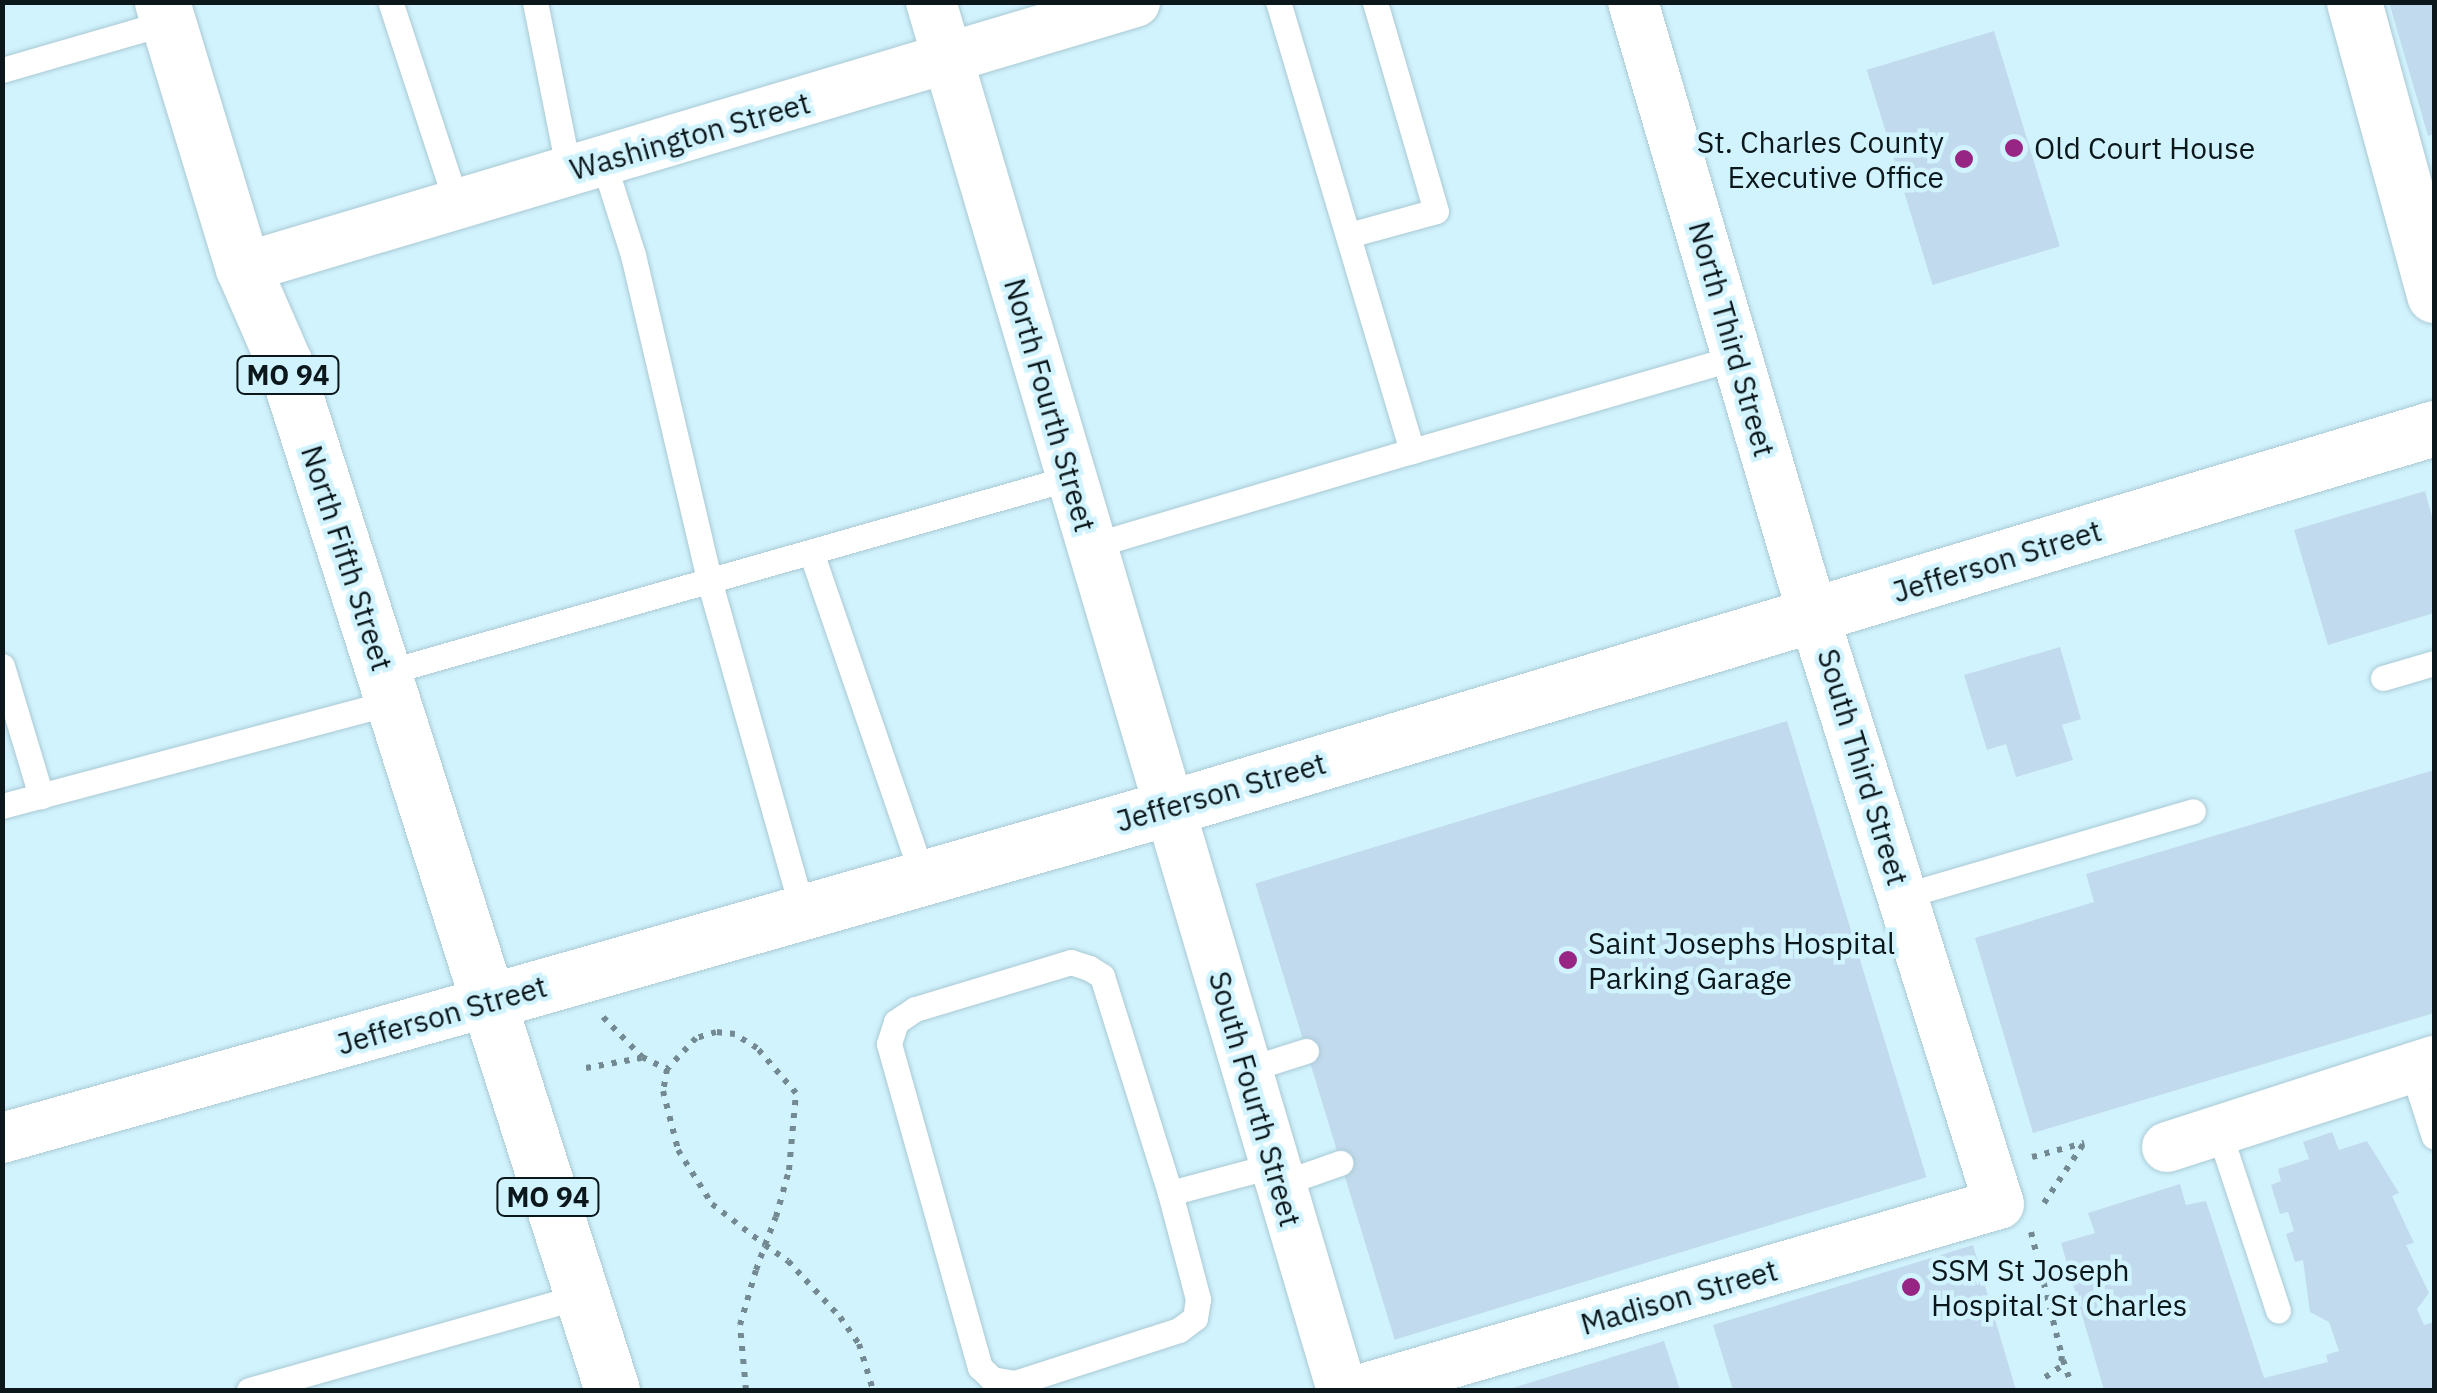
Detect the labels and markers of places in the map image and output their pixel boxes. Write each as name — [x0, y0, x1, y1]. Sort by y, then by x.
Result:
place label: St. Charles County Executive Office — [1697, 124, 1944, 194]
place label: Old Court House — [2034, 130, 2255, 166]
marker: Old Court House — [2003, 137, 2025, 159]
marker: St. Charles County Executive Office — [1953, 148, 1975, 170]
place label: Saint Josephs Hospital Parking Garage — [1588, 925, 1895, 996]
marker: Saint Josephs Hospital Parking Garage — [1557, 949, 1579, 971]
place label: SSM St Joseph Hospital St Charles — [1931, 1252, 2187, 1322]
marker: SSM St Joseph Hospital St Charles — [1900, 1276, 1922, 1298]

